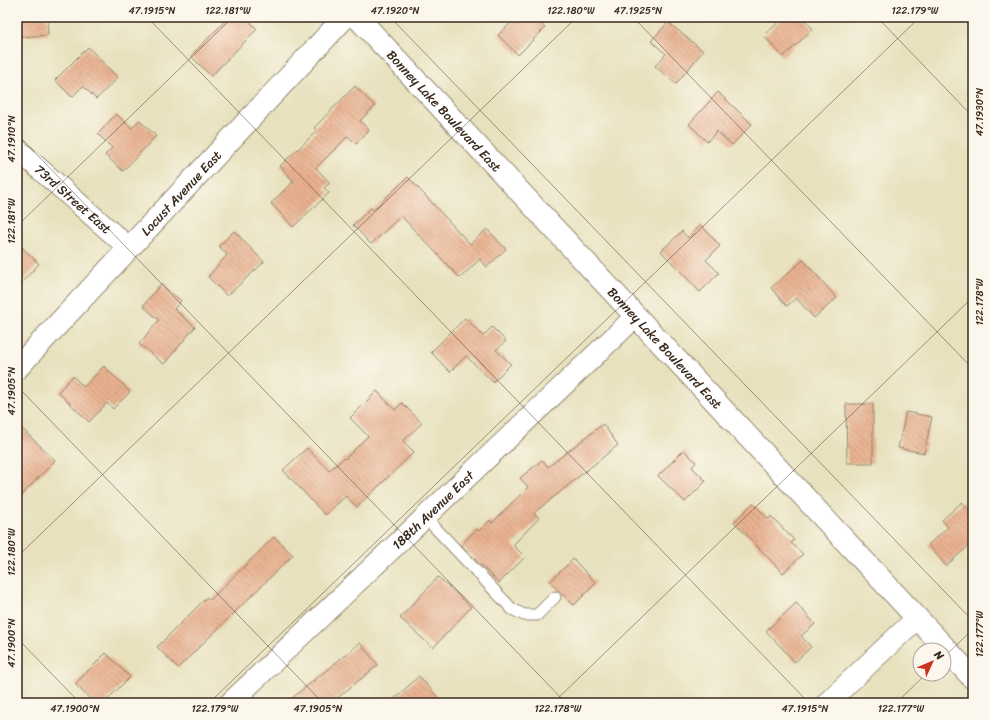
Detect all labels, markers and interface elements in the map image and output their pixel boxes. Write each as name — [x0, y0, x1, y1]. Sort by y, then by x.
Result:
text: 47.1915°N — [128, 2, 176, 20]
text: 122.181°W — [205, 2, 251, 20]
text: 47.1920°N — [371, 2, 419, 20]
text: 122.180°W — [547, 2, 595, 20]
text: 47.1925°N — [614, 2, 662, 20]
text: 122.179°W — [892, 2, 939, 20]
street label: Bonney Lake Boulevard East — [381, 44, 507, 178]
text: 47.1930°N — [971, 88, 989, 136]
text: 47.1910°N — [3, 115, 21, 163]
street label: Locust Avenue East — [135, 145, 228, 241]
street label: 73rd Street East — [29, 159, 117, 240]
text: 122.181°W — [3, 198, 21, 244]
text: 122.178°W — [971, 278, 989, 325]
street label: Bonney Lake Boulevard East — [602, 282, 728, 415]
text: 47.1905°N — [3, 366, 21, 416]
street label: 188th Avenue East — [386, 464, 480, 555]
text: 122.180°W — [3, 528, 21, 576]
text: 122.177°W — [971, 610, 989, 657]
text: 47.1900°N — [3, 618, 21, 668]
north arrow — [912, 642, 952, 682]
text: N — [929, 645, 949, 665]
text: 47.1900°N — [50, 700, 100, 718]
text: 122.179°W — [192, 700, 239, 718]
text: 47.1905°N — [293, 700, 343, 718]
text: 122.178°W — [535, 700, 582, 718]
text: 47.1915°N — [781, 700, 829, 718]
text: 122.177°W — [878, 700, 925, 718]

